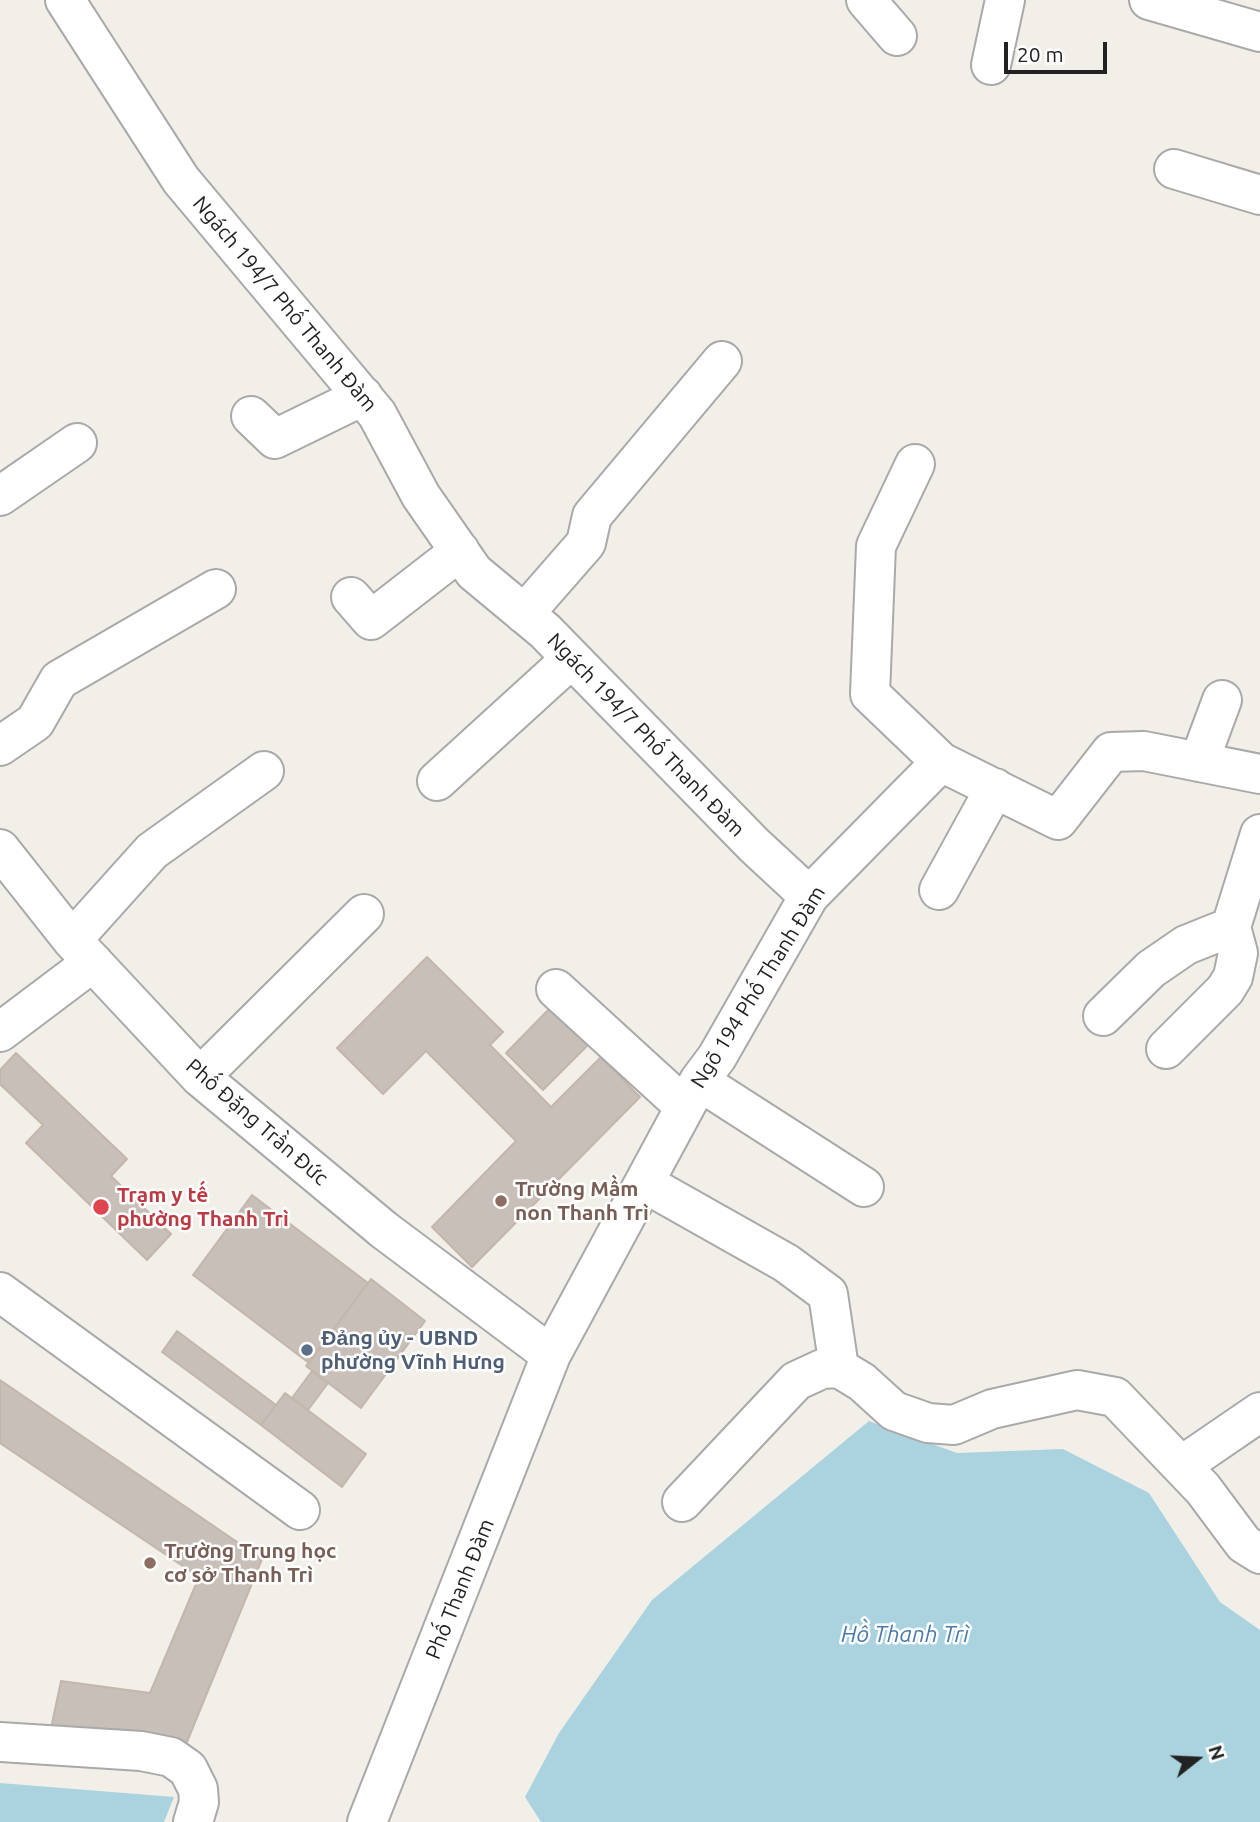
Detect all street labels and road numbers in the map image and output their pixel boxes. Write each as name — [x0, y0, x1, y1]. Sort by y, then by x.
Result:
street label: Ngách 194/7 Phố Thanh Đàm — [188, 191, 382, 417]
street label: Ngách 194/7 Phố Thanh Đàm — [542, 628, 750, 842]
street label: Ngõ 194 Phố Thanh Đàm — [685, 881, 831, 1093]
street label: Phố Đặng Trần Đức — [181, 1053, 333, 1191]
street label: Phố Thanh Đàm — [420, 1515, 500, 1663]

